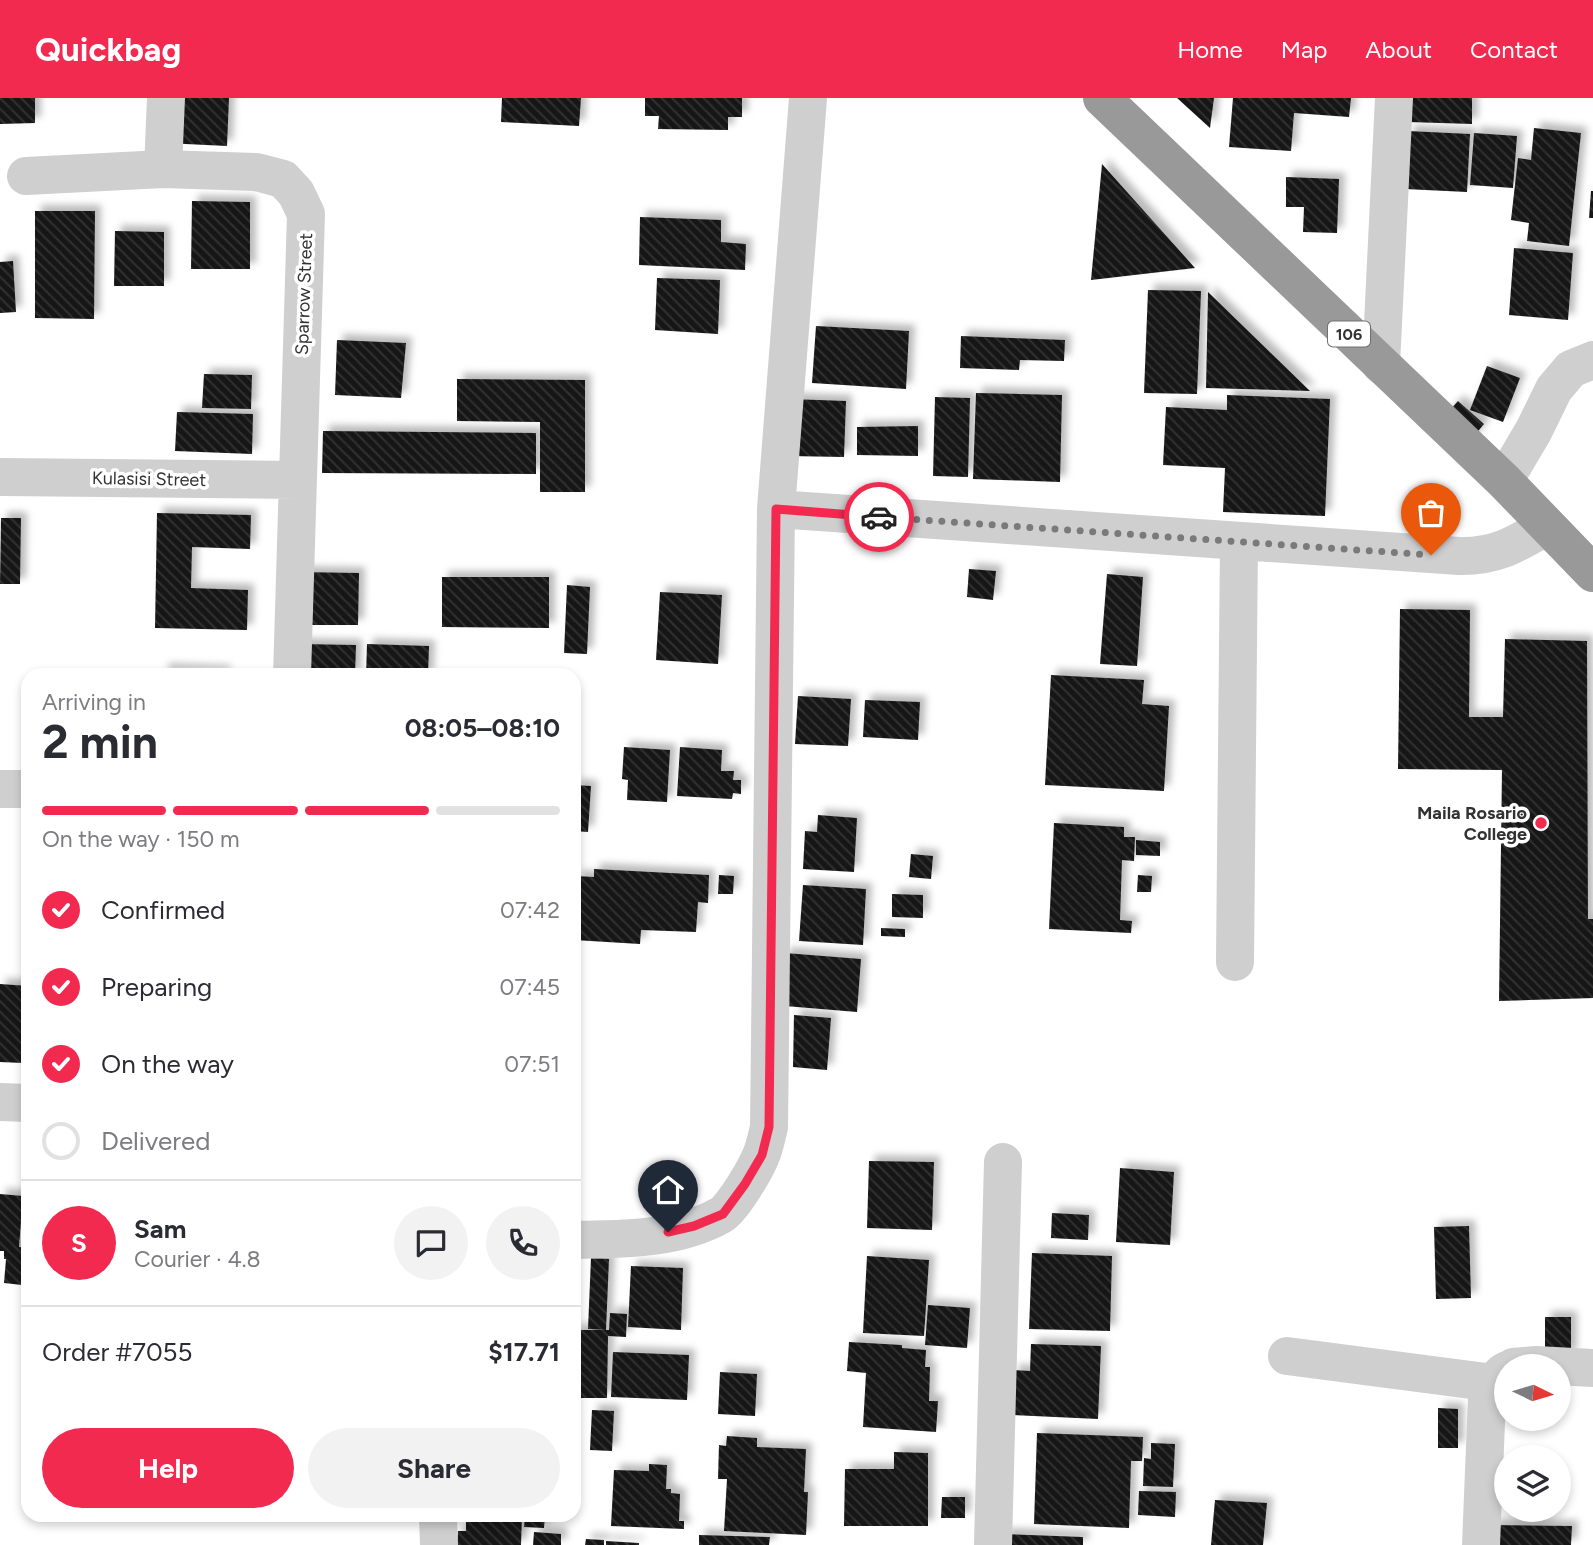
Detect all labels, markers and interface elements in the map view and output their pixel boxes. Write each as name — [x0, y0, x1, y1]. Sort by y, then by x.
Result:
text: Quickbag — [35, 30, 181, 69]
text: Home — [1177, 35, 1243, 64]
text: Map — [1281, 35, 1327, 64]
text: About — [1365, 35, 1432, 64]
text: Contact — [1470, 35, 1558, 64]
street label: Sparrow Street — [291, 232, 317, 355]
road number: 106 — [1328, 322, 1370, 346]
street label: Kulasisi Street — [92, 467, 206, 491]
courier — [844, 482, 914, 552]
pin — [1401, 483, 1461, 555]
icon: bag — [1412, 494, 1450, 532]
icon: car — [860, 498, 898, 536]
text: Arriving in — [42, 688, 146, 716]
text: 08:05–08:10 — [405, 712, 560, 744]
text: 2 min — [42, 714, 158, 770]
place label: Maila Rosario College — [1417, 802, 1527, 845]
marker: Maila Rosario College — [1533, 815, 1549, 831]
text: On the way · 150 m — [42, 825, 239, 853]
icon: check — [42, 891, 80, 929]
text: Confirmed — [101, 894, 225, 926]
text: 07:42 — [500, 896, 560, 924]
icon: check — [42, 968, 80, 1006]
text: Preparing — [101, 971, 212, 1003]
text: 07:45 — [500, 973, 560, 1001]
icon: check — [42, 1045, 80, 1083]
text: On the way — [101, 1048, 234, 1080]
text: 07:51 — [504, 1050, 560, 1078]
text: Delivered — [101, 1125, 210, 1157]
pin — [638, 1160, 698, 1232]
icon: home — [649, 1171, 687, 1209]
button: chat — [394, 1206, 468, 1280]
button: phone — [486, 1206, 560, 1280]
text: Sam — [134, 1213, 186, 1245]
text: S — [71, 1227, 87, 1259]
text: Courier · 4.8 — [134, 1245, 261, 1273]
text: Order #7055 — [42, 1336, 193, 1368]
text: $17.71 — [488, 1336, 560, 1368]
north arrow — [1494, 1354, 1572, 1432]
map controls — [1494, 1354, 1571, 1522]
button: Help — [42, 1428, 294, 1508]
button: Share — [308, 1428, 560, 1508]
button: layers — [1494, 1445, 1571, 1522]

